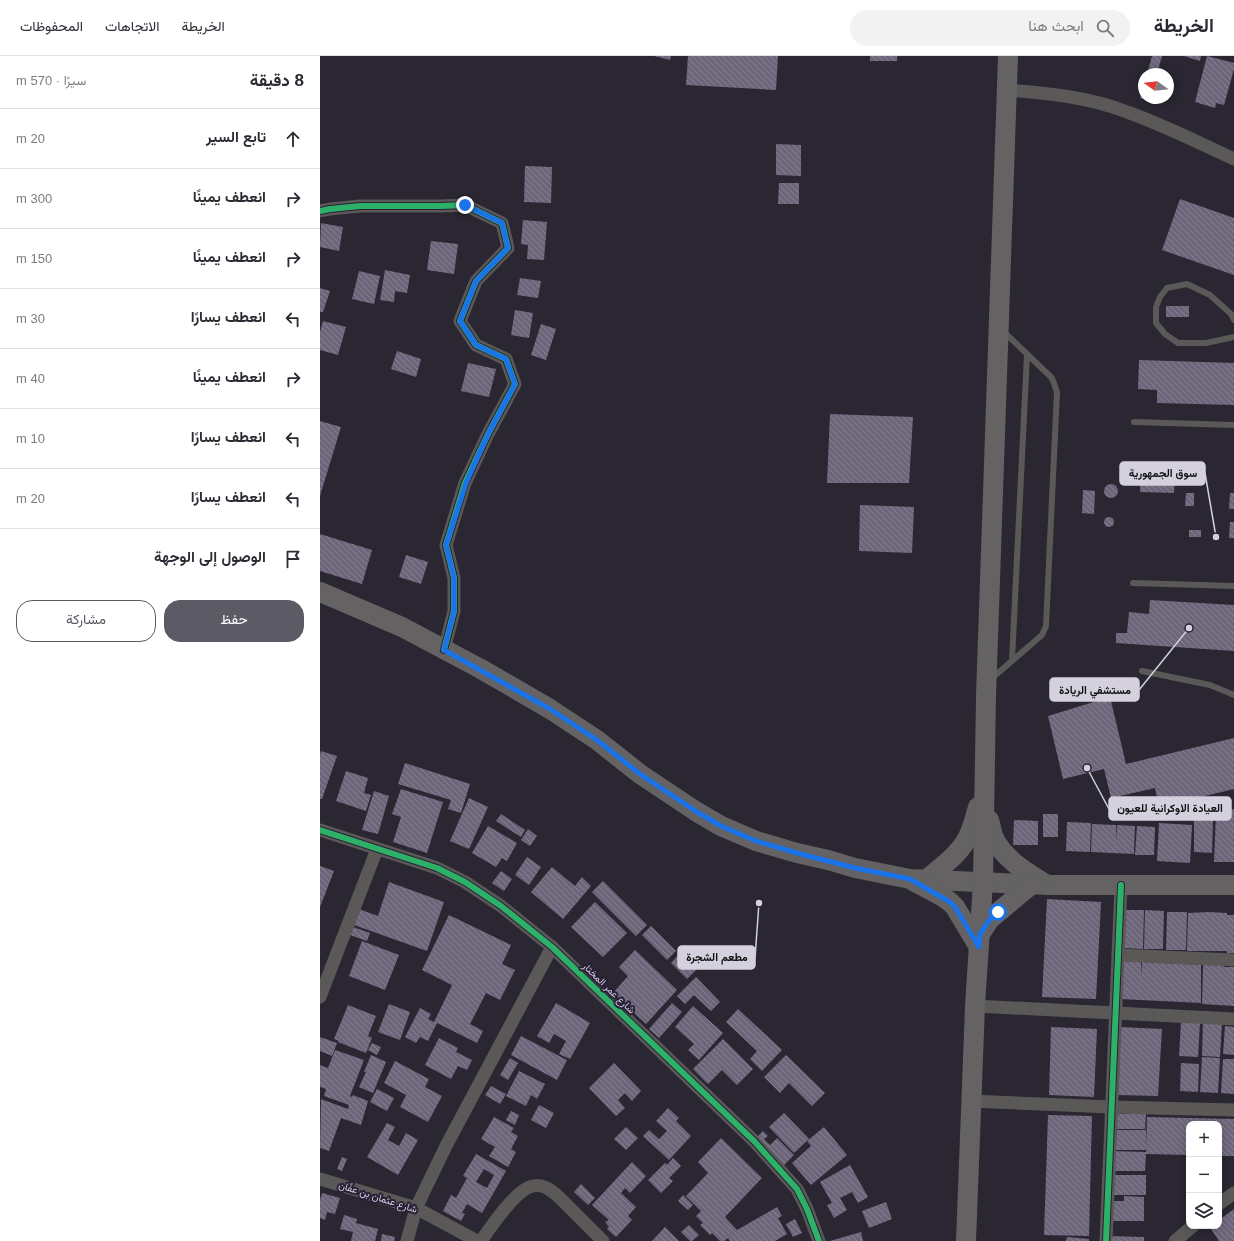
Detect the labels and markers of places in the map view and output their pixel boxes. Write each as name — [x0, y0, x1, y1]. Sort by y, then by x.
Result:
callout: سوق الجمهورية — [1120, 462, 1205, 485]
callout: مستشفي الريادة — [1050, 678, 1139, 701]
callout: العيادة الاوكرانية للعيون — [1109, 797, 1231, 820]
callout: مطعم الشجرة — [678, 946, 755, 969]

